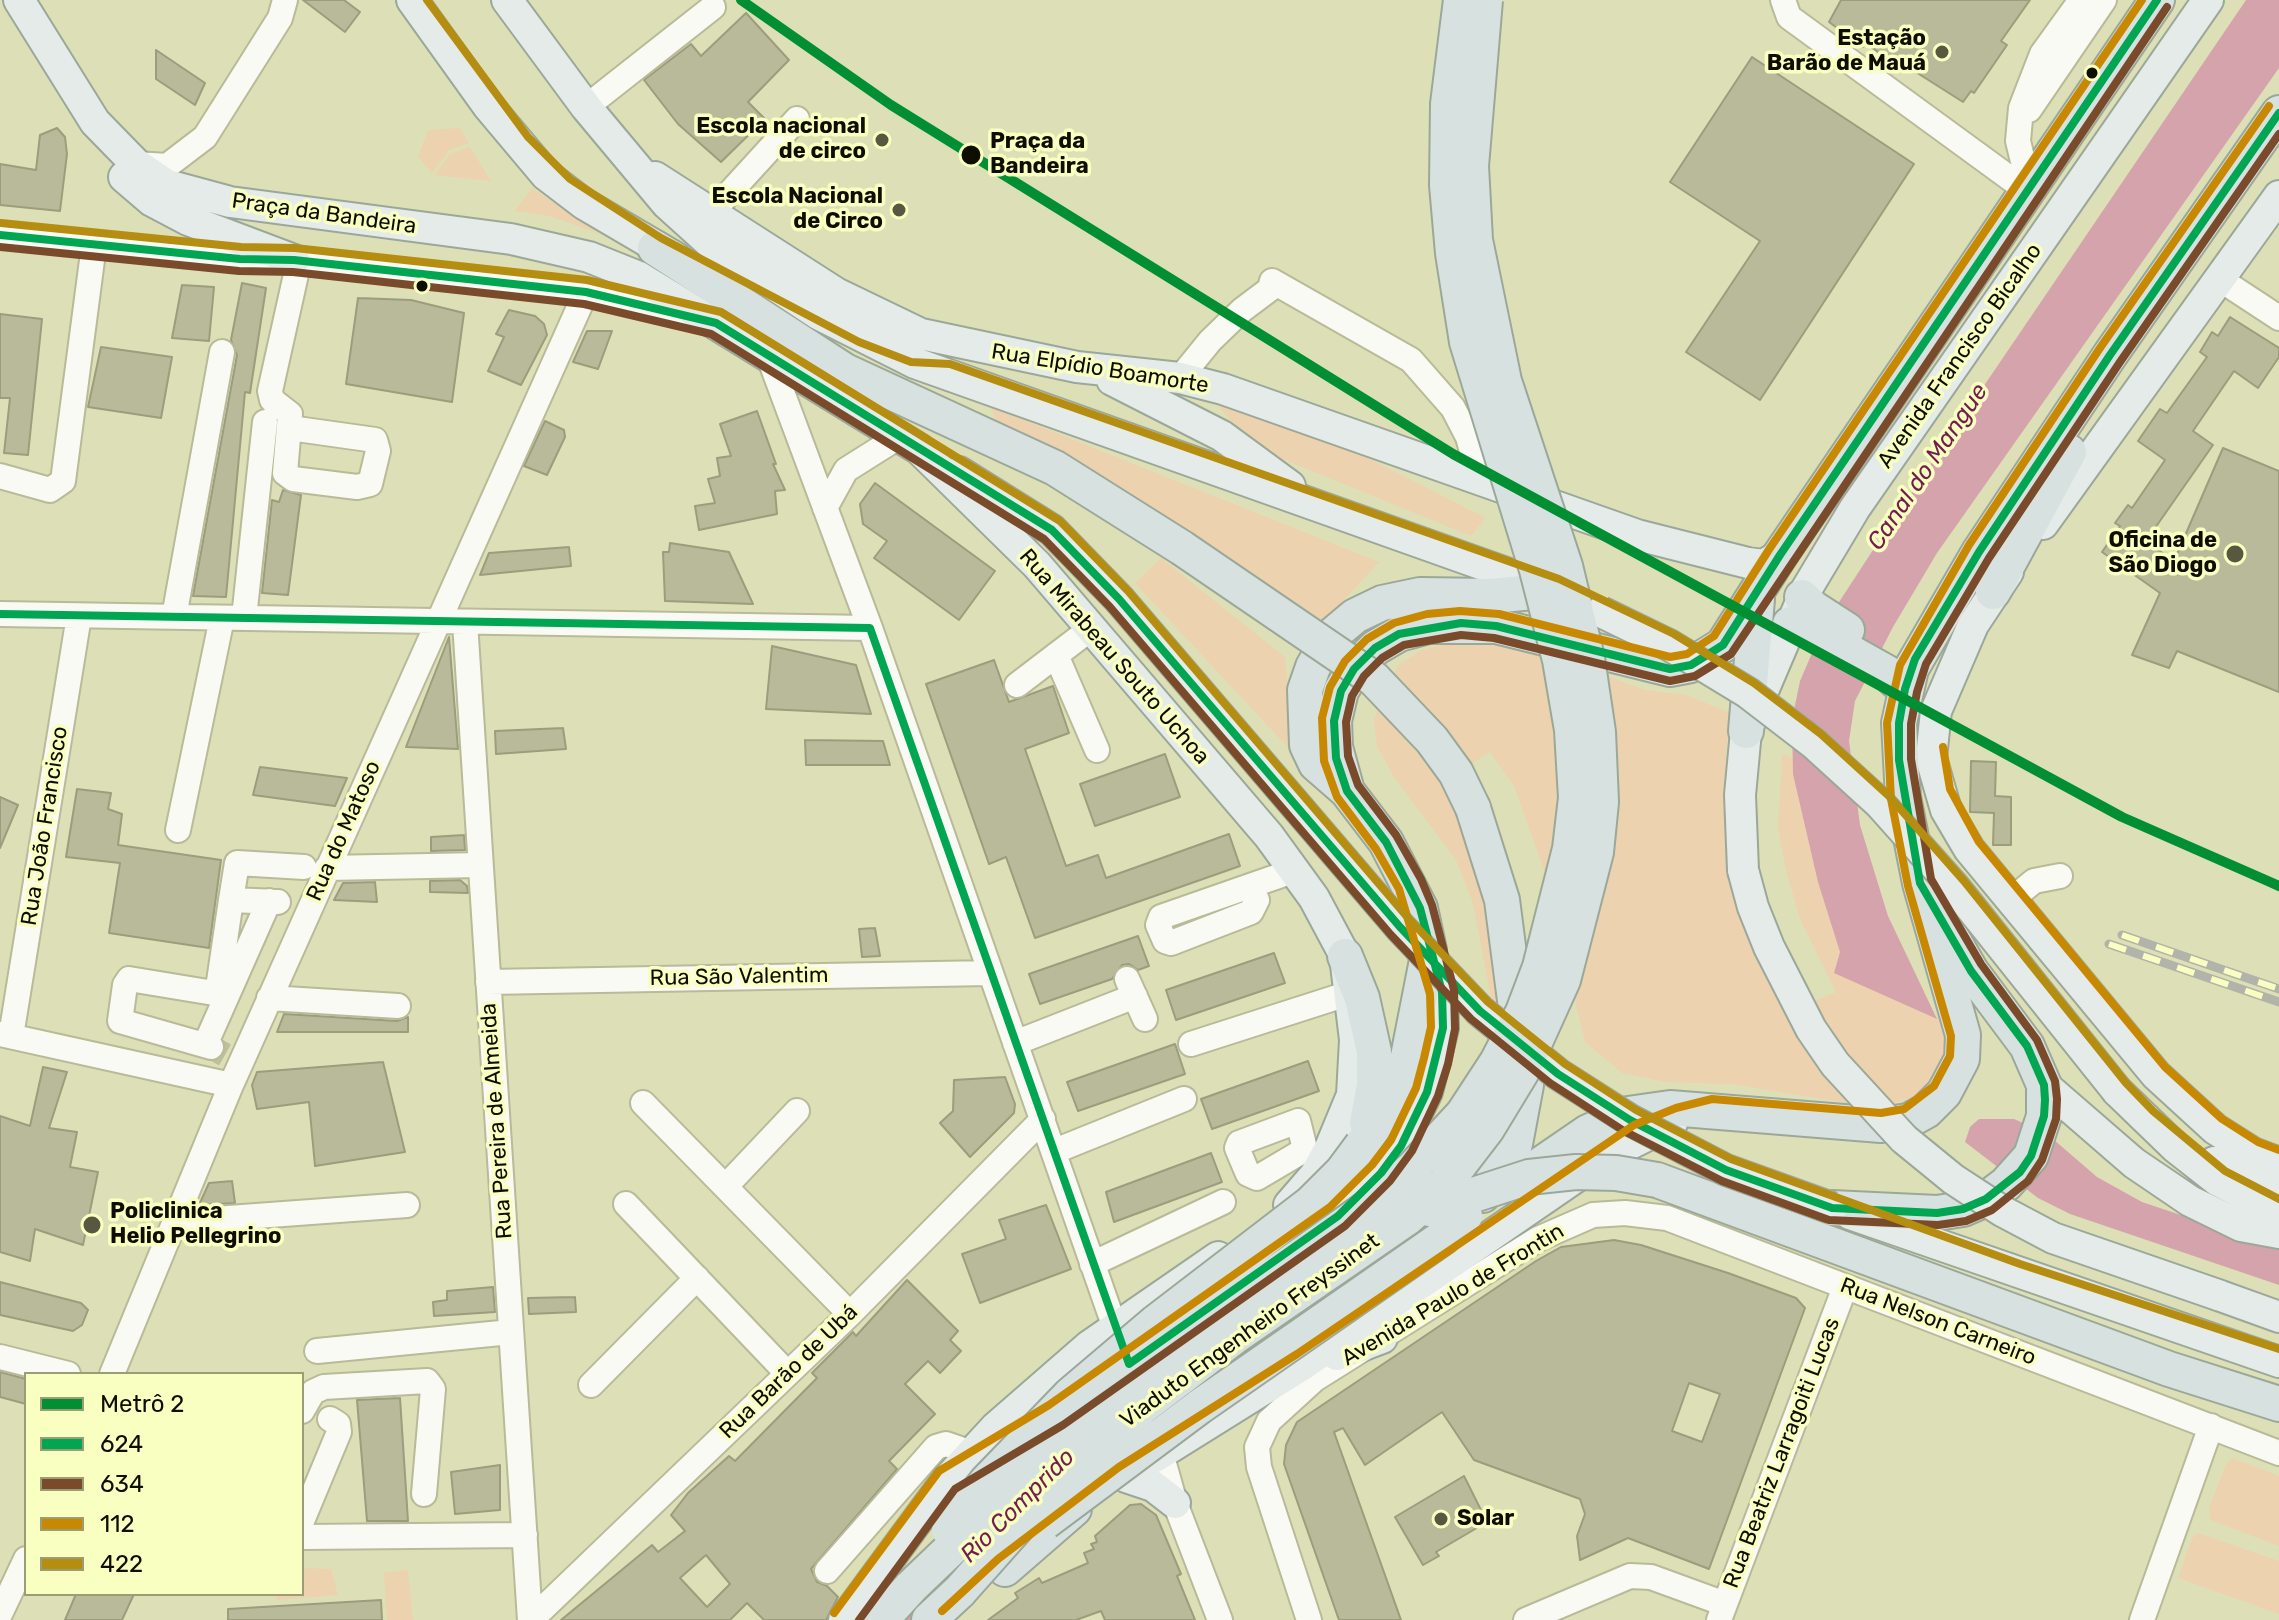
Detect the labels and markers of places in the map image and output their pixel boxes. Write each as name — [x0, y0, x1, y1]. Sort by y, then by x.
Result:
place label: Estação Barão de Mauá — [1767, 26, 1926, 78]
marker: Estação Barão de Mauá — [1933, 43, 1951, 61]
unlabelled marker — [2084, 65, 2100, 81]
place label: Escola nacional de circo — [696, 114, 866, 166]
place label: Praça da Bandeira — [990, 129, 1089, 180]
marker: Escola nacional de circo — [873, 131, 891, 149]
marker: Praça da Bandeira — [959, 143, 983, 167]
place label: Escola Nacional de Circo — [711, 184, 883, 236]
marker: Escola Nacional de Circo — [890, 201, 908, 219]
unlabelled marker — [414, 278, 430, 294]
place label: Oficina de São Diogo — [2108, 528, 2217, 580]
marker: Oficina de São Diogo — [2224, 543, 2246, 565]
place label: Policlinica Helio Pellegrino — [110, 1199, 281, 1250]
marker: Policlinica Helio Pellegrino — [81, 1214, 103, 1236]
place label: Solar — [1457, 1506, 1514, 1532]
marker: Solar — [1432, 1510, 1450, 1528]

